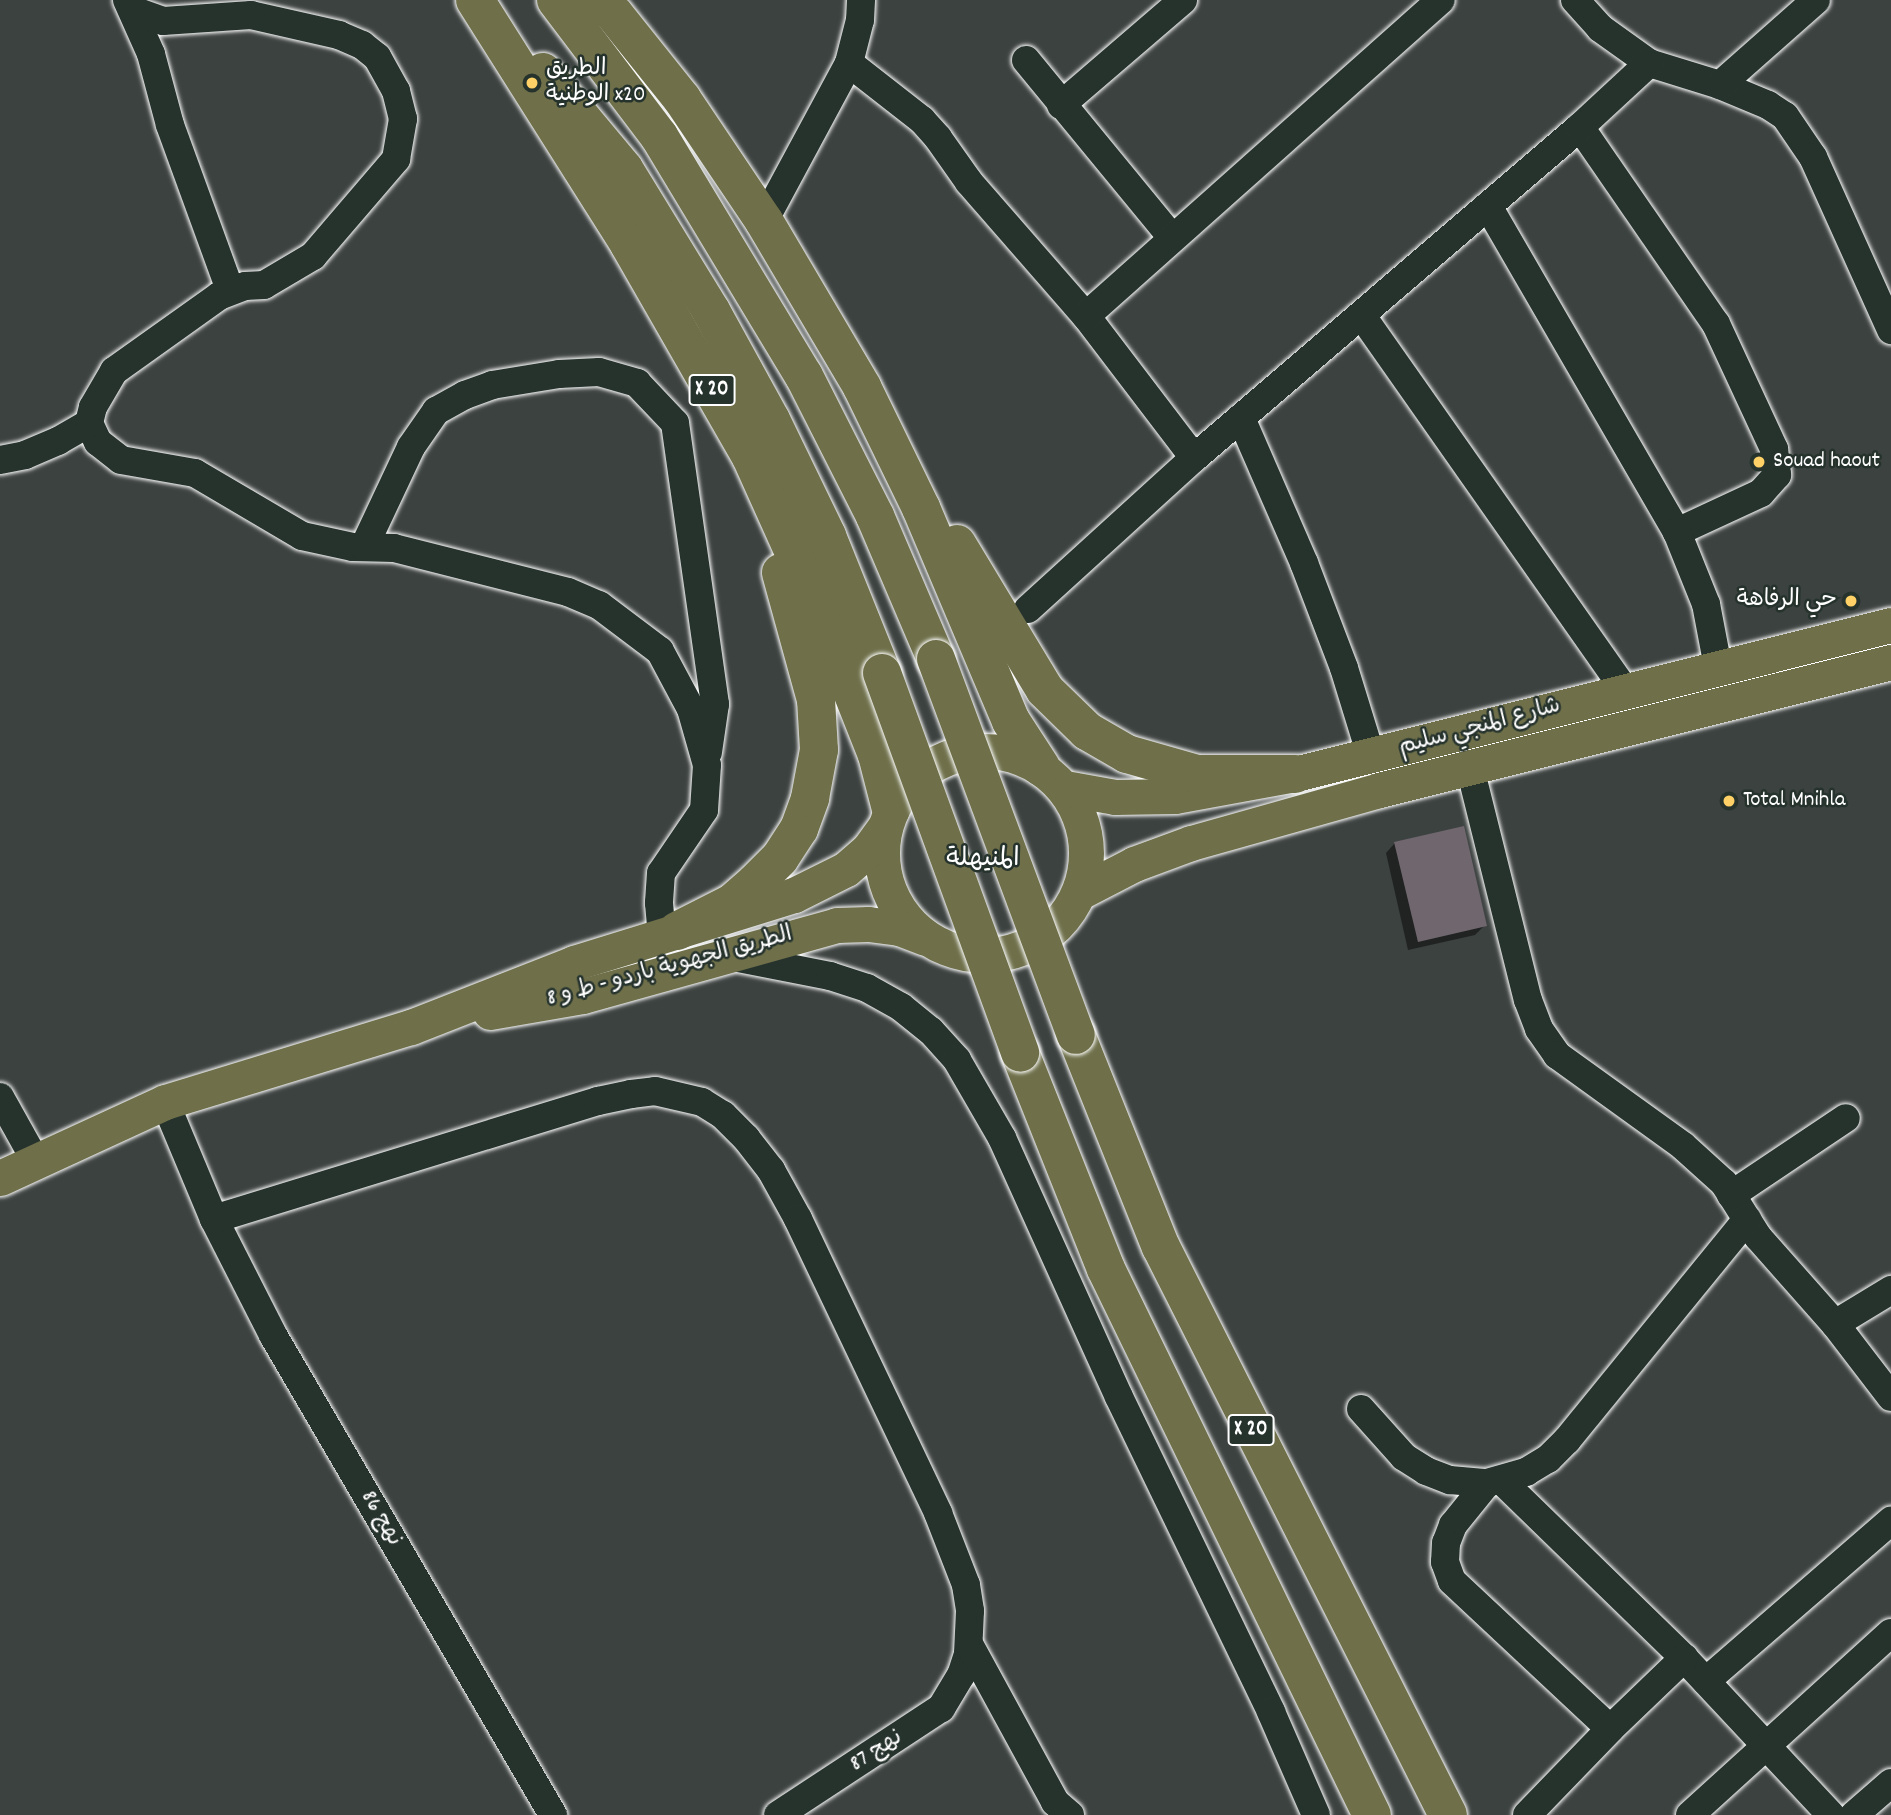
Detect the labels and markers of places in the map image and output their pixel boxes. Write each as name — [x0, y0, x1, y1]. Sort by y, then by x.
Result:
place label: الطريق الوطنية x20 — [546, 56, 646, 110]
marker: الطريق الوطنية x20 — [524, 75, 540, 91]
place label: Souad haout — [1773, 448, 1880, 476]
marker: Souad haout — [1751, 454, 1767, 470]
place label: حي الرفاهة — [1737, 587, 1837, 615]
marker: حي الرفاهة — [1843, 593, 1859, 609]
place label: Total Mnihla — [1743, 787, 1845, 815]
marker: Total Mnihla — [1721, 793, 1737, 809]

